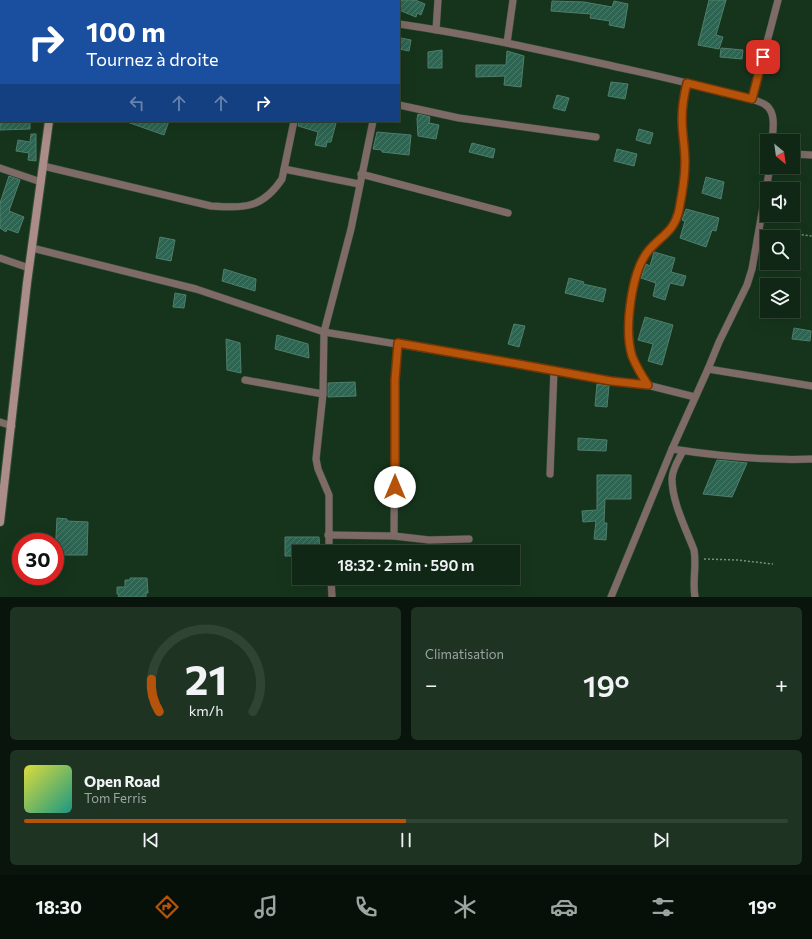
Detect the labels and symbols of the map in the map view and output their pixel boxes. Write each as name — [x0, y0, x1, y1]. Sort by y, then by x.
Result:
pin — [746, 40, 780, 74]
north arrow — [760, 134, 800, 174]
position arrow — [374, 466, 416, 508]
speed limit sign: 30 — [12, 533, 64, 585]

